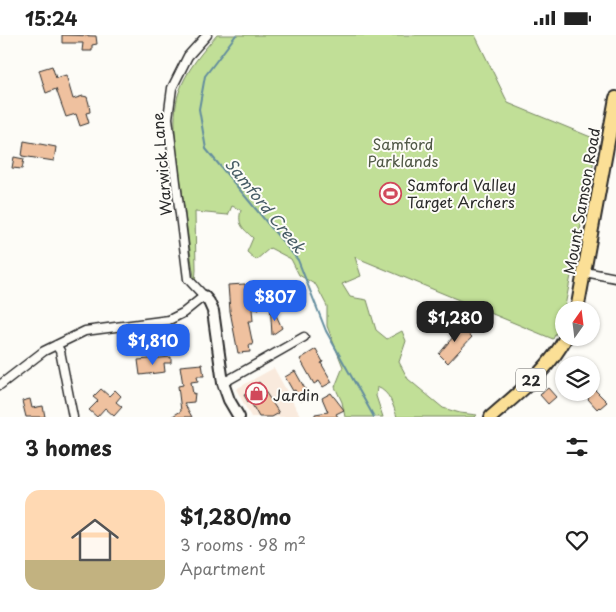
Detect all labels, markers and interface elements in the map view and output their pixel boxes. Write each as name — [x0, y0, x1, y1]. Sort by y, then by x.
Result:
text: 15:24 — [25, 4, 77, 32]
street label: Warwick Lane — [145, 111, 177, 217]
street label: Mount Samson Road — [557, 126, 605, 276]
park label: Samford Parklands — [368, 132, 439, 172]
water label: Samford Creek — [220, 152, 313, 259]
place label: Samford Valley Target Archers — [407, 173, 516, 213]
sports icon: Samford Valley Target Archers — [379, 181, 403, 205]
pin: $807 — [245, 279, 305, 322]
text: $807 — [254, 284, 296, 308]
pin: $1,280 — [414, 301, 496, 343]
north arrow — [555, 301, 600, 346]
map controls — [555, 301, 600, 401]
text: $1,280 — [428, 305, 482, 329]
pin: $1,810 — [112, 323, 194, 366]
text: $1,810 — [128, 328, 178, 352]
button: layers — [555, 356, 600, 401]
road number: 22 — [516, 369, 546, 391]
shop icon: Jardin — [245, 382, 269, 406]
place label: Jardin — [273, 383, 319, 406]
text: 3 homes — [25, 431, 112, 463]
icon: filters — [563, 433, 591, 461]
text: $1,280/mo — [180, 500, 291, 532]
icon: home — [65, 510, 125, 570]
icon: heart — [563, 526, 591, 554]
text: 3 rooms · 98 m² — [180, 532, 306, 556]
text: Apartment — [180, 556, 265, 580]

